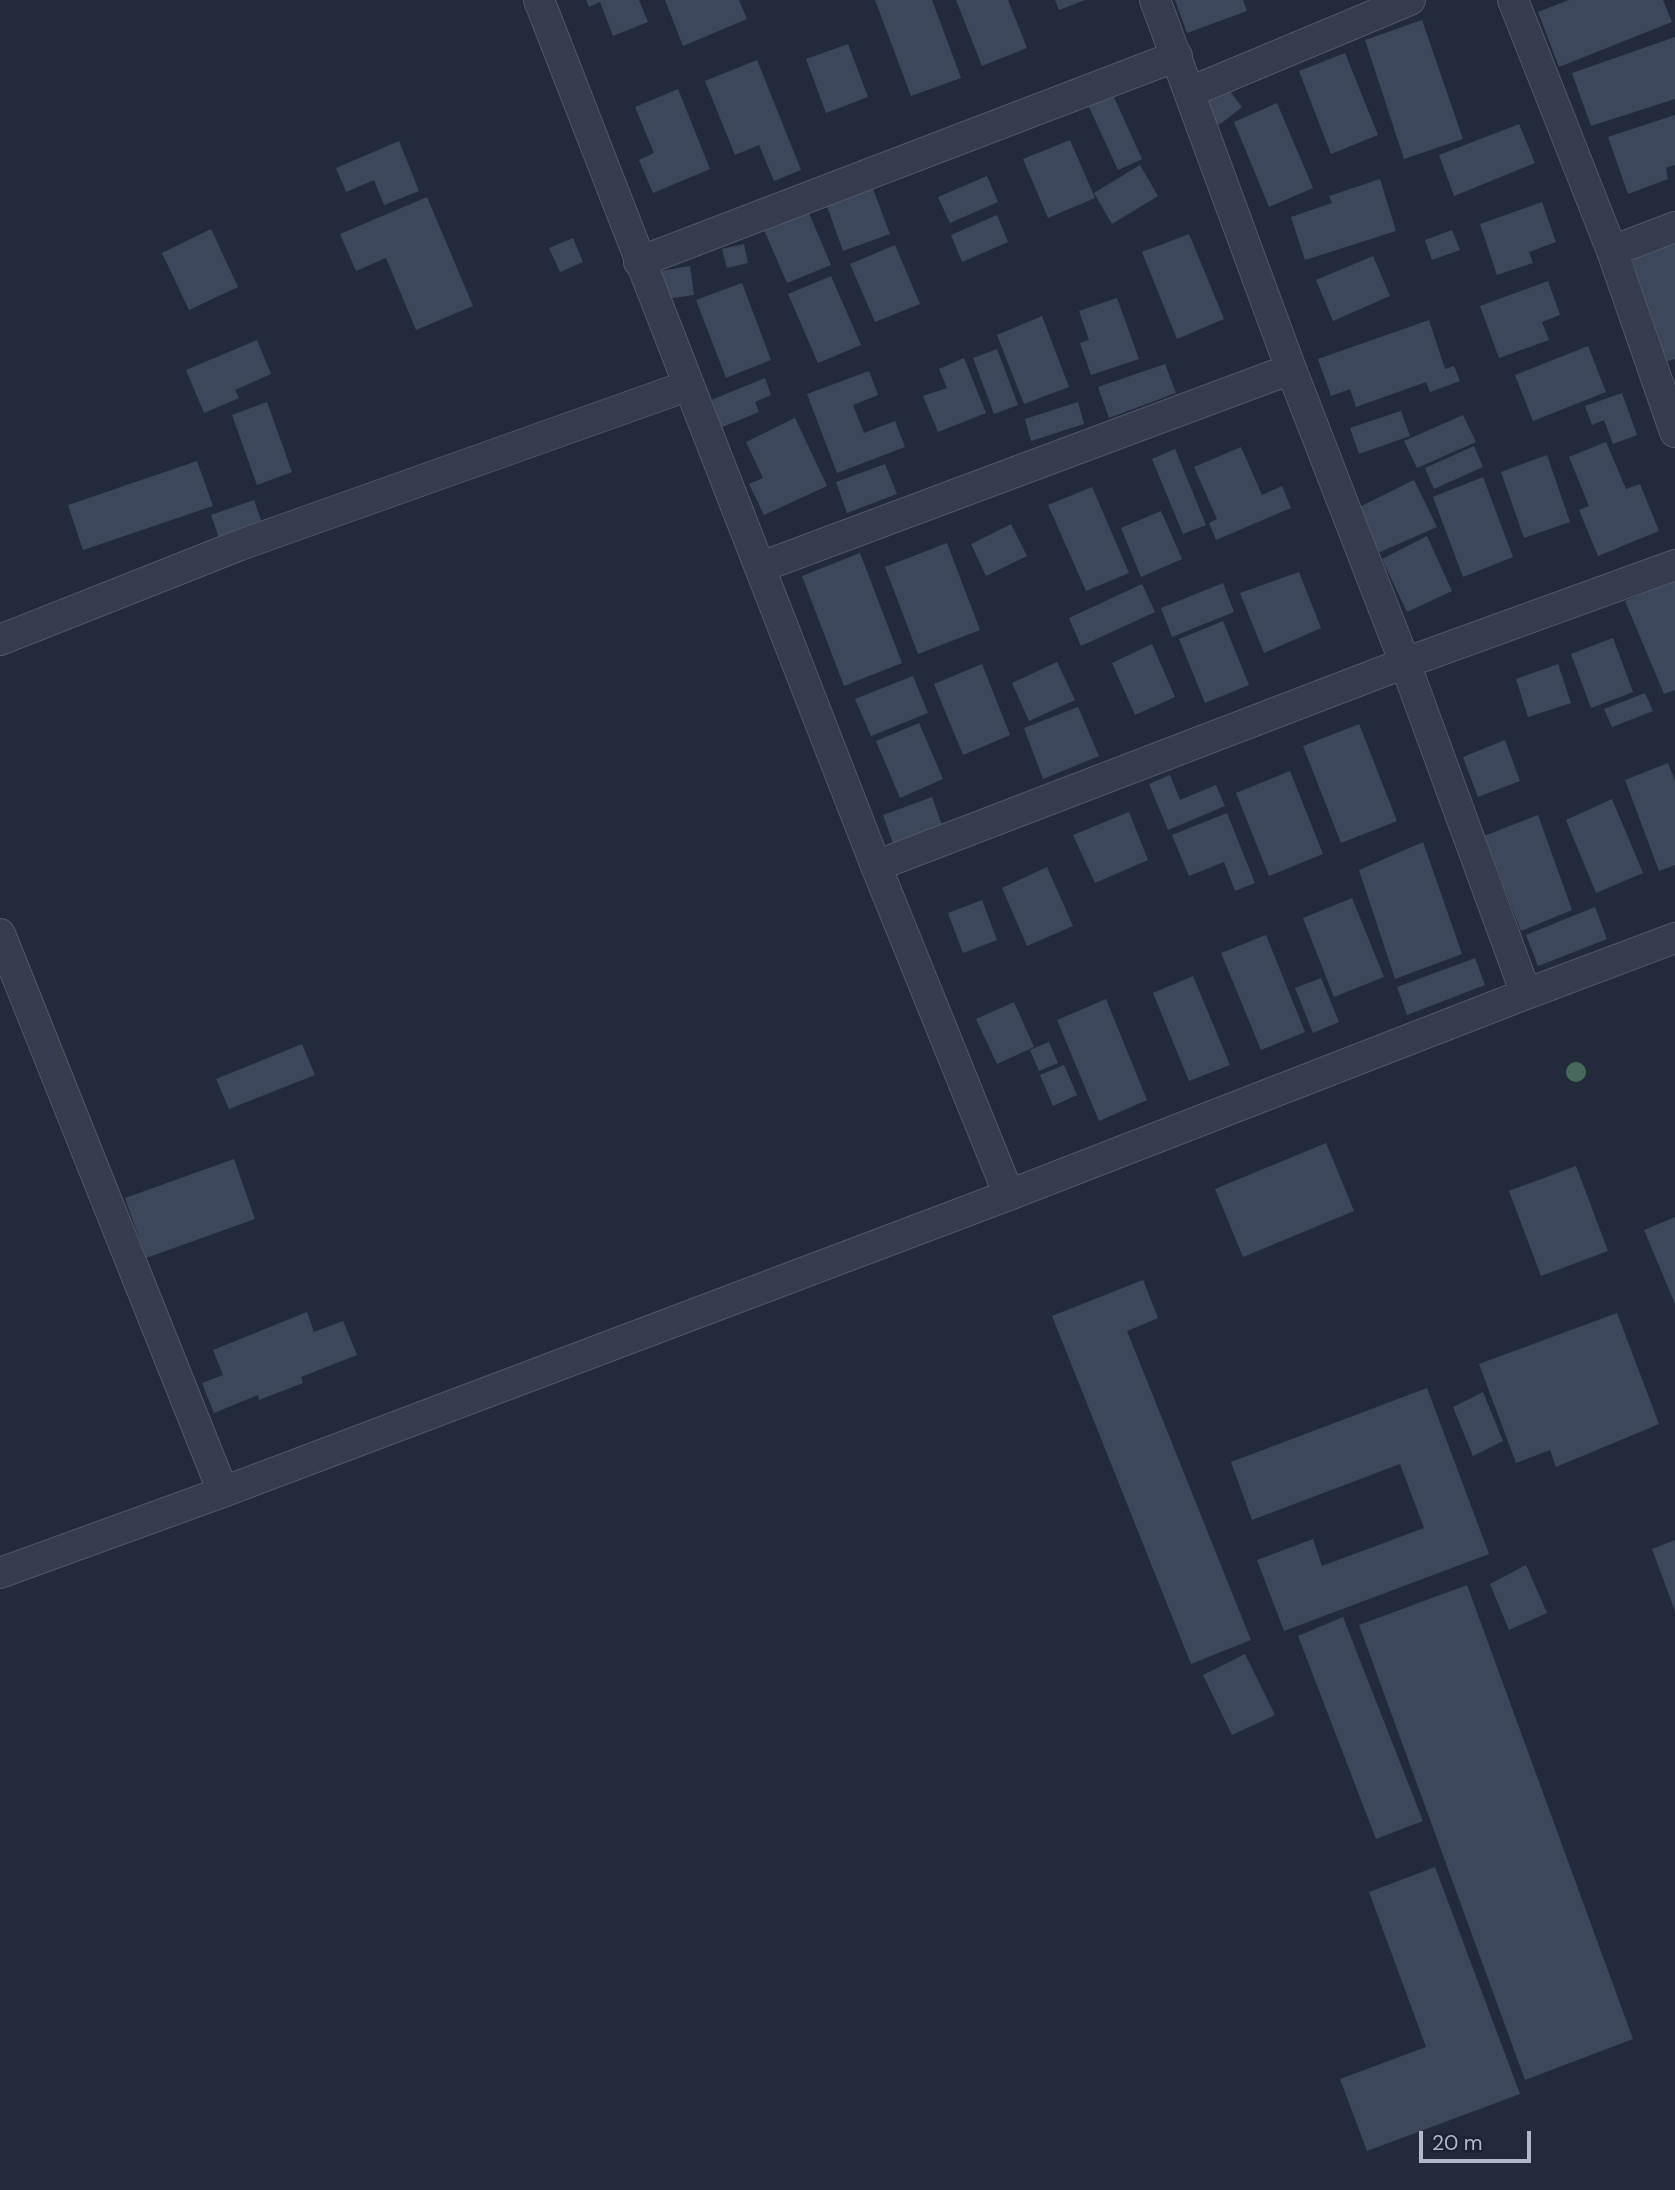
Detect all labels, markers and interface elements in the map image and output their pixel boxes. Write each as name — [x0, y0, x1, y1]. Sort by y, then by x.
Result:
scale bar — [1423, 2116, 1535, 2160]
text: 20 m — [1432, 2129, 1483, 2157]

